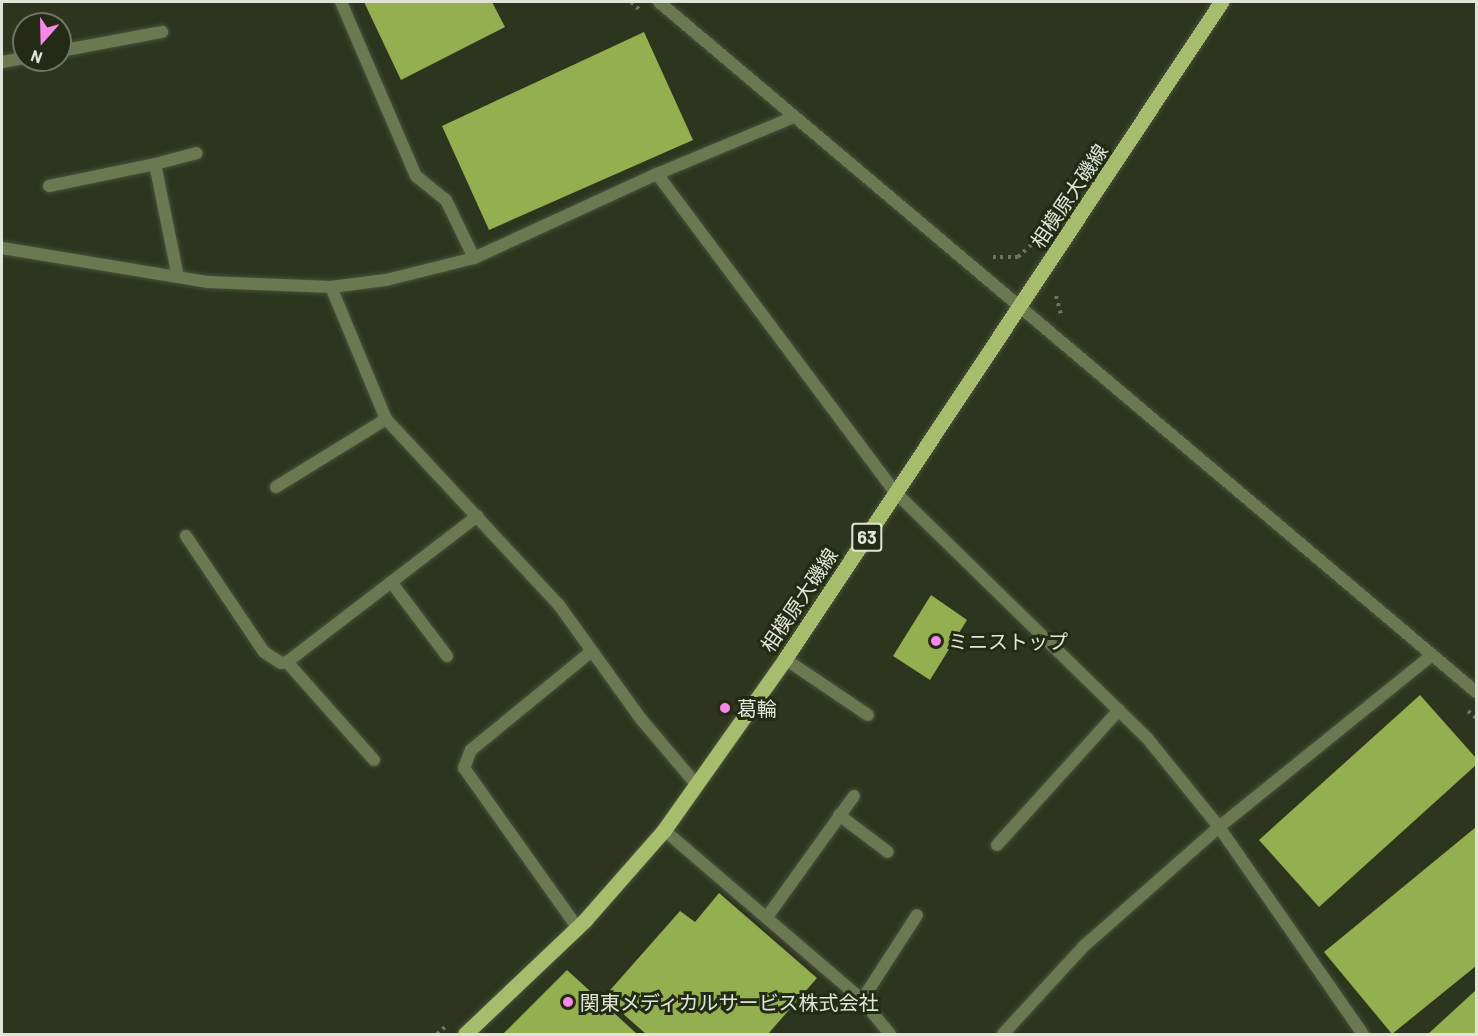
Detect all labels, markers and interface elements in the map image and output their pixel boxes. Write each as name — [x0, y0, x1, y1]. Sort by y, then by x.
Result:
north arrow — [12, 12, 72, 72]
text: N — [28, 47, 45, 68]
street label: 相模原大磯線 — [1026, 140, 1112, 252]
road number: 63 — [850, 522, 884, 552]
street label: 相模原大磯線 — [756, 544, 842, 656]
place label: ミニストップ — [948, 629, 1068, 653]
marker: ミニストップ — [929, 634, 943, 648]
place label: 葛輪 — [737, 696, 777, 720]
marker: 葛輪 — [718, 701, 732, 715]
place label: 関東メディカルサービス株式会社 — [580, 990, 880, 1014]
marker: 関東メディカルサービス株式会社 — [561, 995, 575, 1009]

